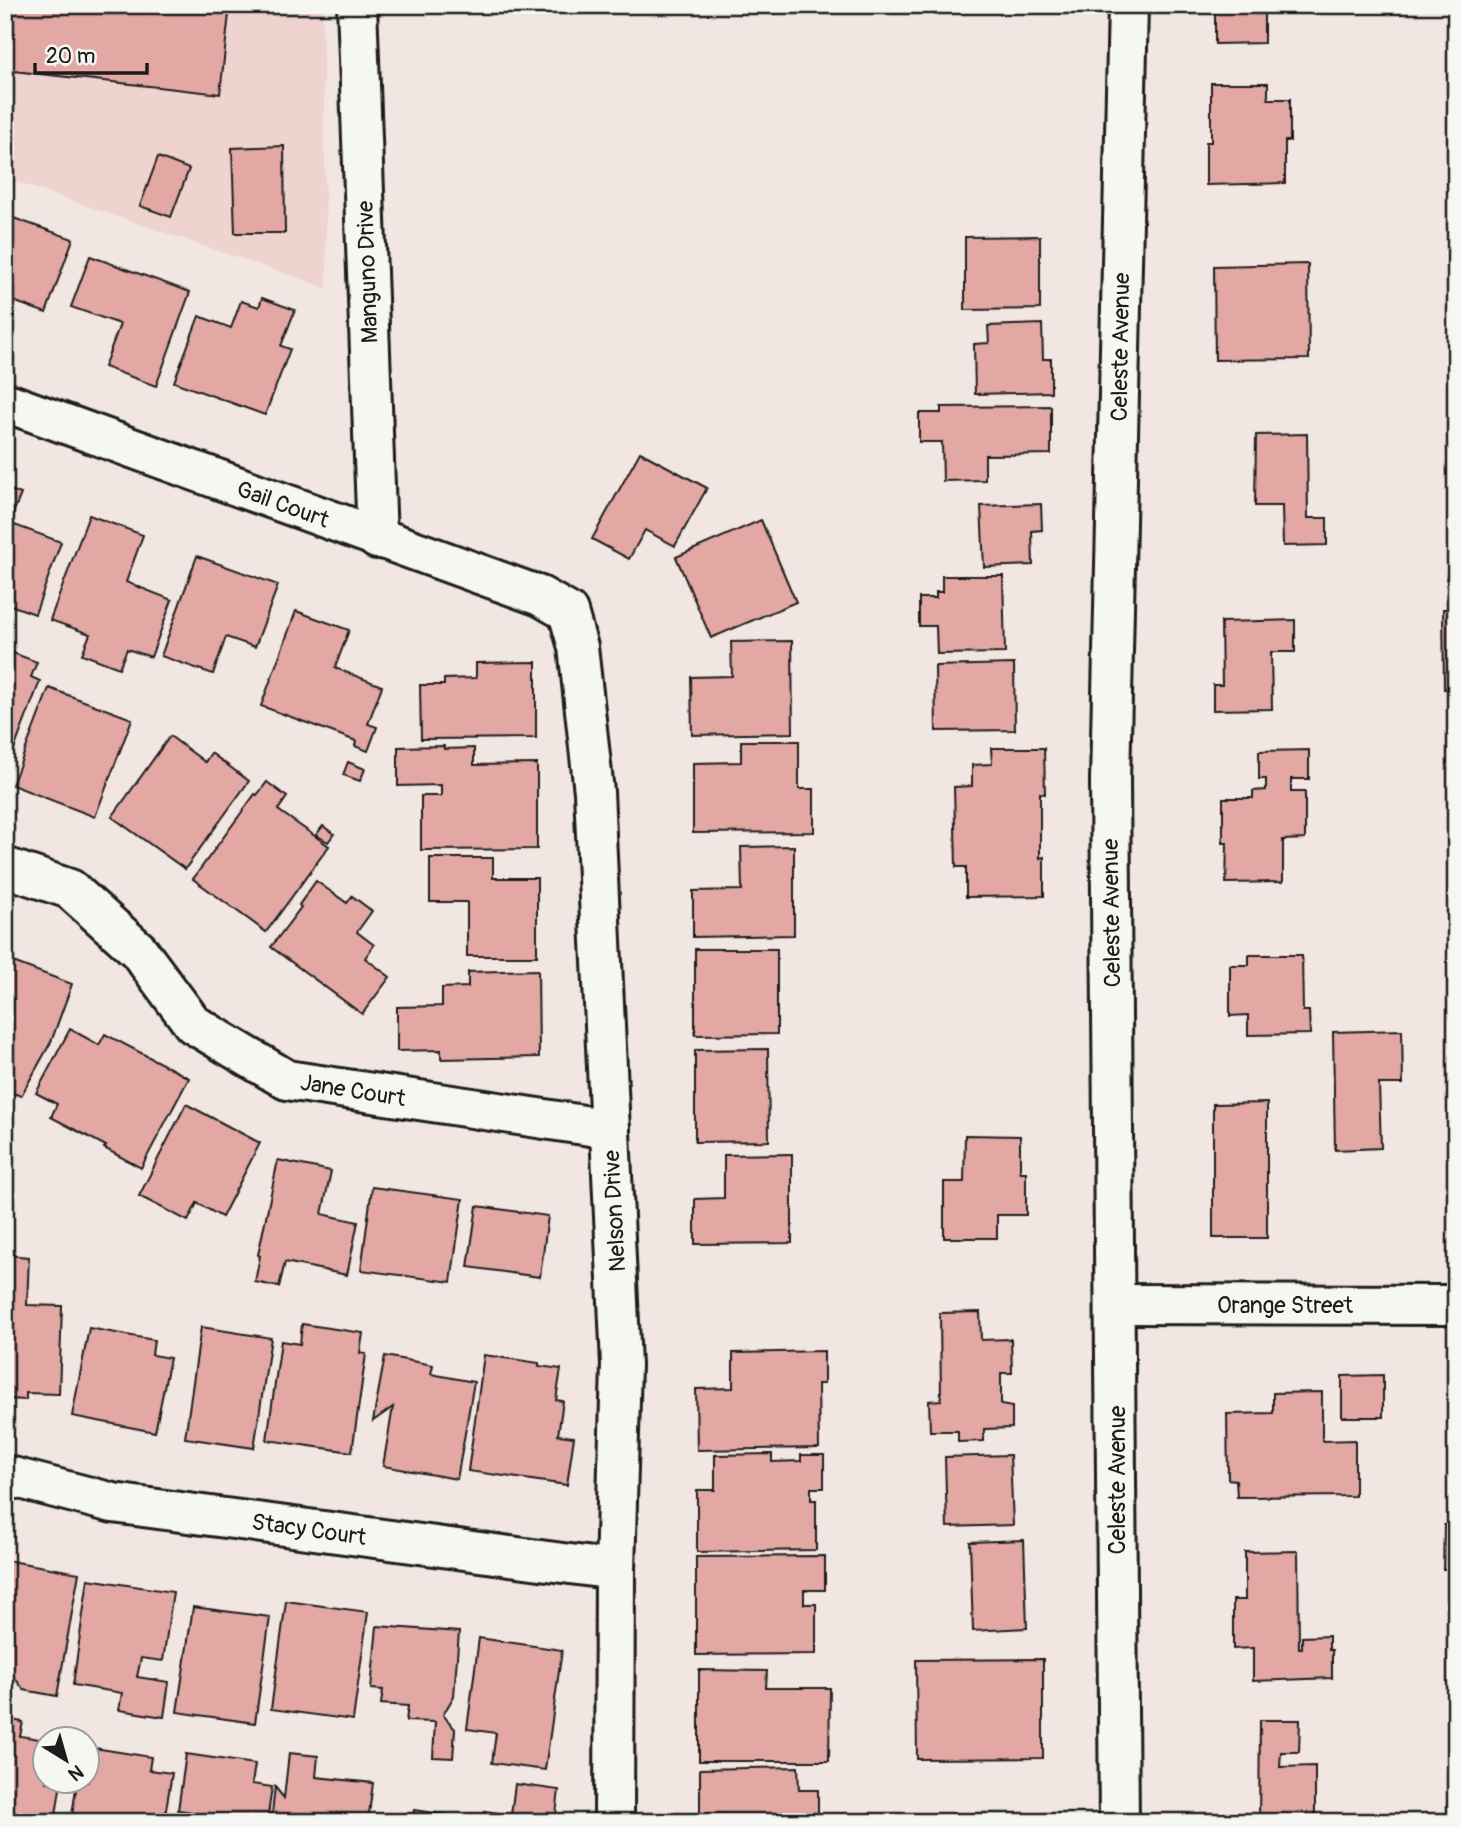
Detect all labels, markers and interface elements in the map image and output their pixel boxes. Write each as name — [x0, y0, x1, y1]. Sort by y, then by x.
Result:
scale bar — [35, 32, 147, 76]
text: 20 m — [46, 43, 95, 70]
street label: Manguno Drive — [350, 200, 384, 344]
street label: Celeste Avenue — [1105, 272, 1136, 422]
street label: Gail Court — [233, 474, 334, 535]
street label: Celeste Avenue — [1096, 838, 1127, 988]
street label: Jane Court — [298, 1068, 408, 1113]
street label: Nelson Drive — [597, 1149, 632, 1273]
street label: Orange Street — [1217, 1291, 1354, 1320]
street label: Celeste Avenue — [1103, 1405, 1132, 1554]
street label: Stacy Court — [250, 1507, 369, 1552]
north arrow — [32, 1726, 102, 1796]
text: N — [63, 1759, 88, 1786]

